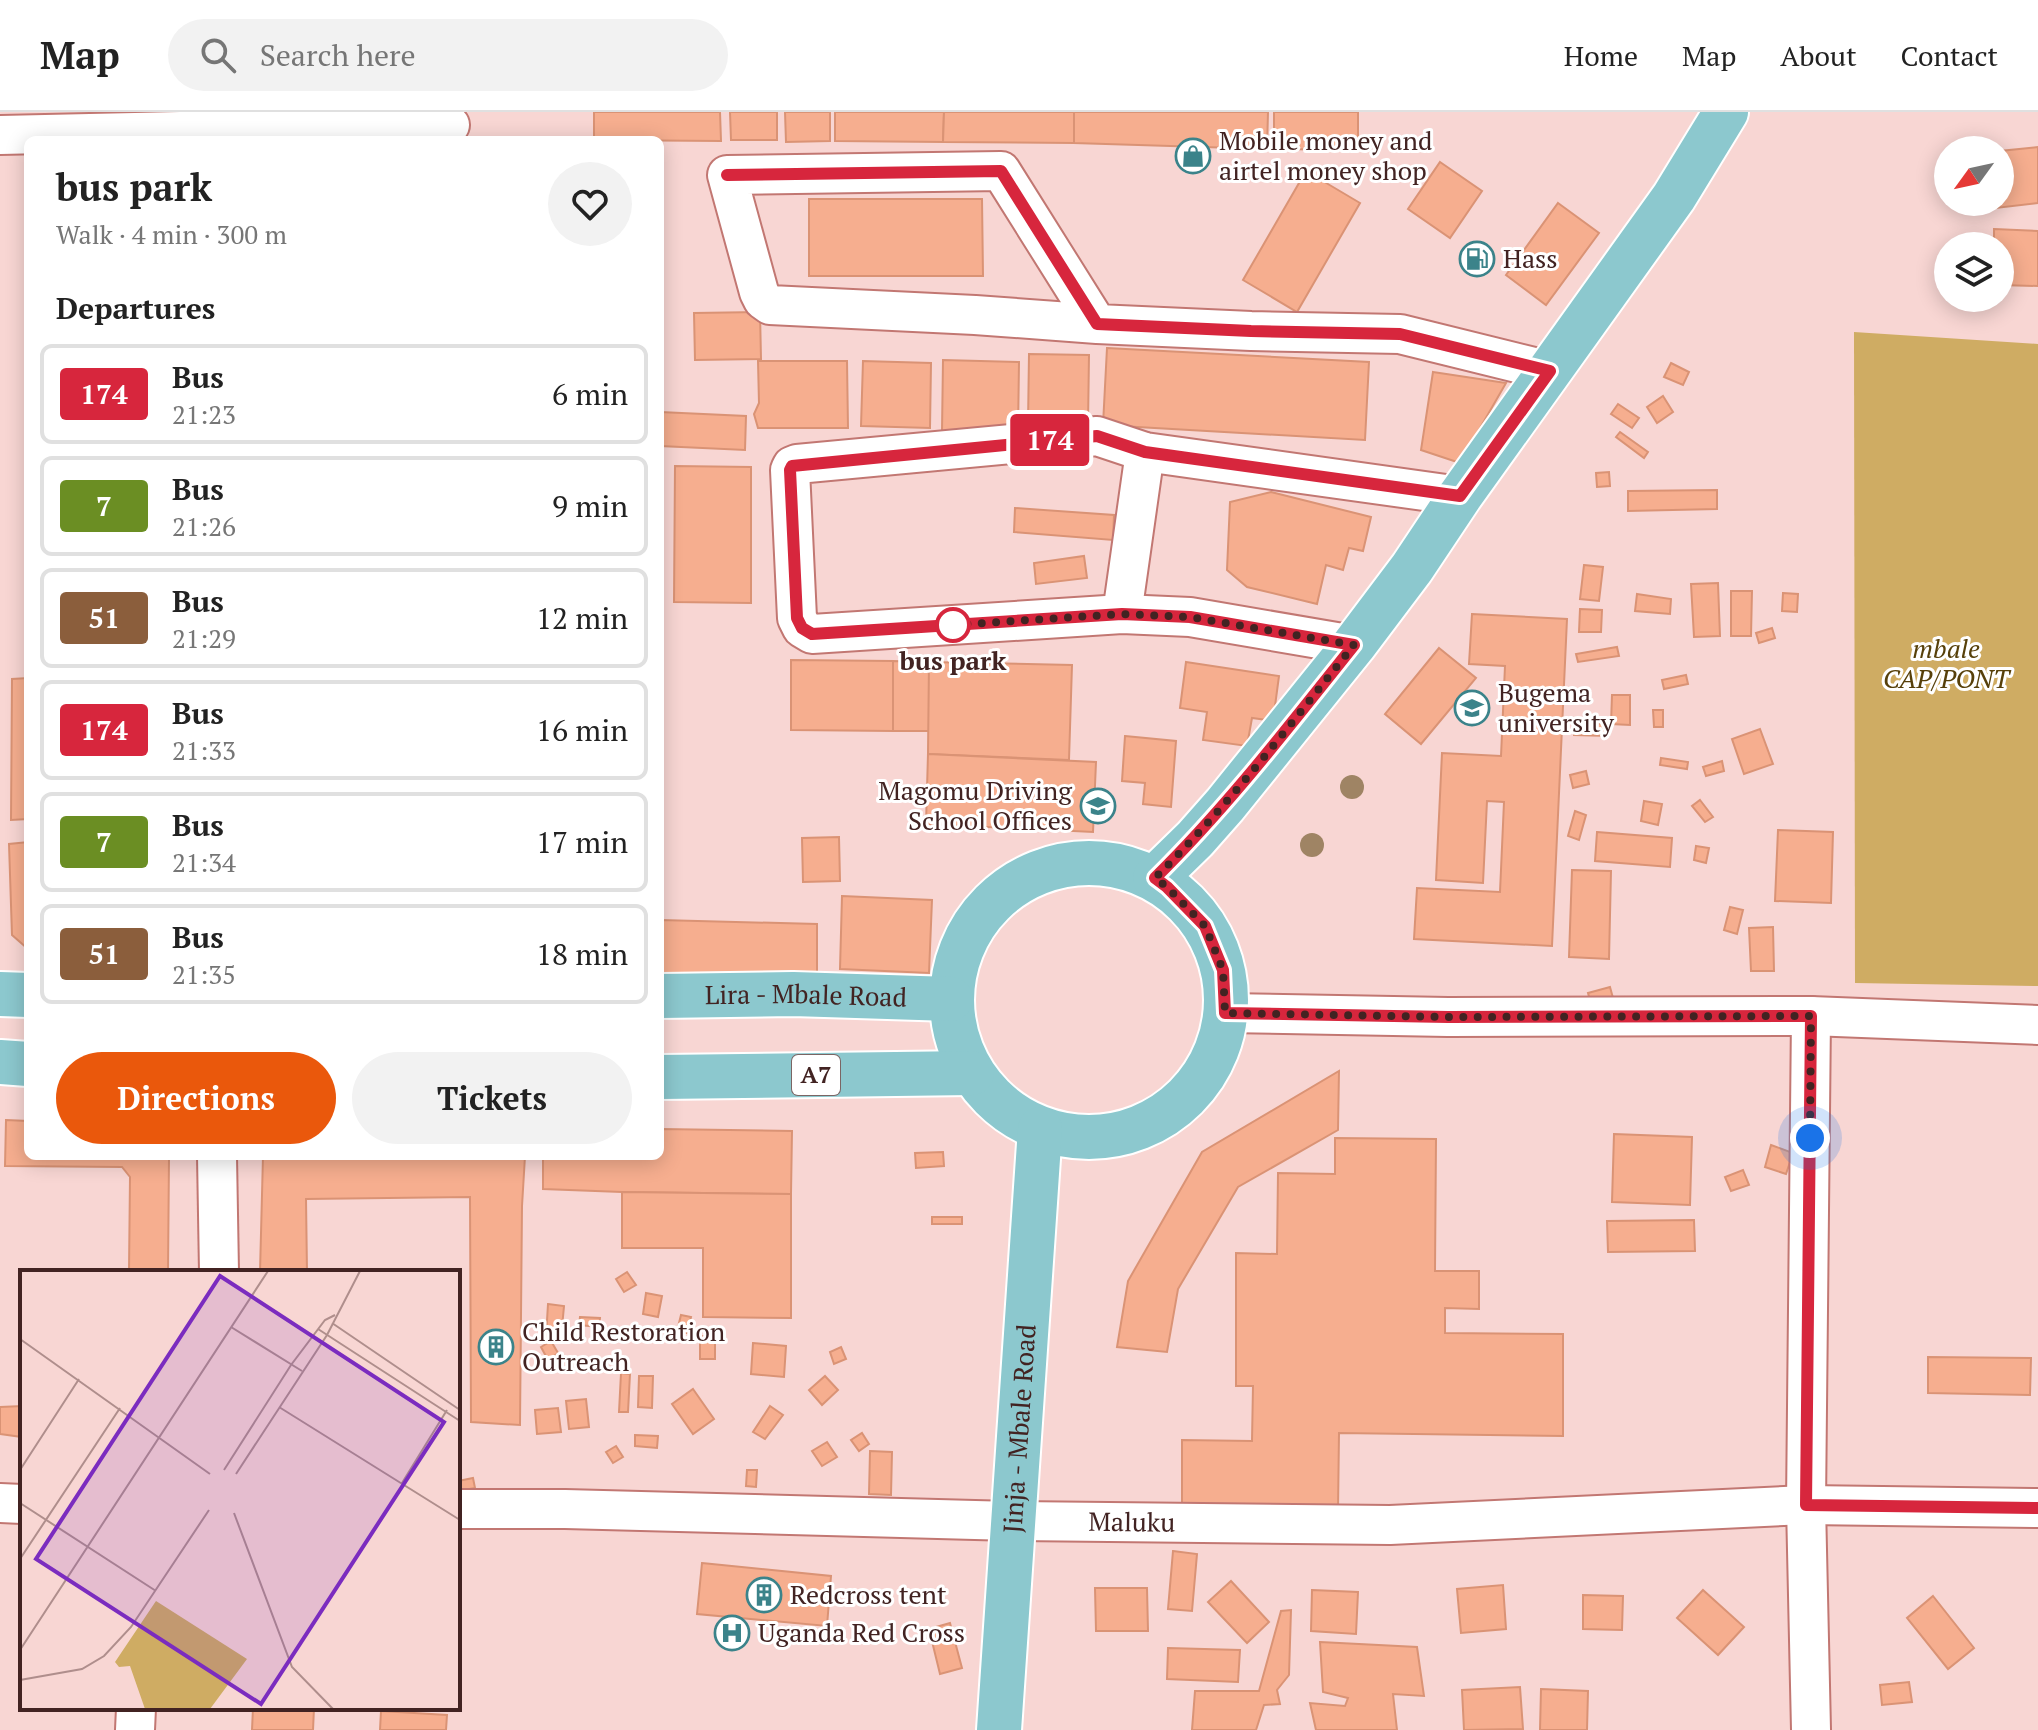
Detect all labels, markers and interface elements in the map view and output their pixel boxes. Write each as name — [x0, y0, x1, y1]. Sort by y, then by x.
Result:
search box — [168, 19, 728, 91]
text: Map — [40, 30, 120, 80]
icon: search — [196, 33, 240, 77]
text: Search here — [260, 35, 416, 75]
text: Home — [1564, 37, 1638, 74]
text: Map — [1682, 37, 1736, 74]
text: About — [1780, 37, 1857, 74]
text: Contact — [1901, 37, 1998, 74]
place label: Mobile money and airtel money shop — [1219, 123, 1432, 187]
north arrow — [1934, 136, 2014, 216]
map controls — [1934, 136, 2014, 312]
shop icon: Mobile money and airtel money shop — [1174, 137, 1212, 175]
text: bus park — [56, 162, 212, 212]
button: heart — [548, 162, 632, 246]
text: Walk · 4 min · 300 m — [56, 217, 287, 251]
button: layers — [1934, 232, 2014, 312]
fuel station icon: Hass — [1458, 240, 1496, 278]
place label: Hass — [1503, 241, 1558, 275]
text: Departures — [56, 288, 215, 328]
text: Bus — [172, 357, 224, 397]
text: 6 min — [552, 374, 628, 414]
text: 174 — [80, 375, 128, 412]
text: 21:23 — [172, 397, 236, 431]
line badge: 174 — [1004, 414, 1096, 466]
text: 174 — [1026, 421, 1074, 458]
text: Bus — [172, 469, 224, 509]
text: 9 min — [552, 486, 628, 526]
text: 7 — [96, 487, 112, 524]
text: 21:26 — [172, 509, 236, 543]
text: Bus — [172, 581, 224, 621]
text: 12 min — [536, 598, 628, 638]
text: 51 — [88, 599, 120, 636]
marker: bus park — [936, 608, 970, 642]
text: 21:29 — [172, 621, 236, 655]
park label: mbale CAP/PONT — [1883, 631, 2012, 695]
place label: bus park — [899, 643, 1007, 677]
place label: Bugema university — [1498, 675, 1615, 739]
school or university icon: Bugema university — [1453, 689, 1491, 727]
text: Bus — [172, 693, 224, 733]
text: 16 min — [536, 710, 628, 750]
text: 174 — [80, 711, 128, 748]
text: 21:33 — [172, 733, 236, 767]
place label: Magomu Driving School Offices — [878, 773, 1072, 837]
school or university icon: Magomu Driving School Offices — [1079, 787, 1117, 825]
text: Bus — [172, 805, 224, 845]
text: 17 min — [536, 822, 628, 862]
text: 7 — [96, 823, 112, 860]
text: 21:34 — [172, 845, 236, 879]
text: Bus — [172, 917, 224, 957]
text: 18 min — [536, 934, 628, 974]
text: 51 — [88, 935, 120, 972]
text: 21:35 — [172, 957, 236, 991]
street label: Lira - Mbale Road — [705, 976, 907, 1014]
button: Directions — [56, 1052, 336, 1144]
button: Tickets — [352, 1052, 632, 1144]
road number: A7 — [792, 1055, 840, 1095]
your location — [1790, 1118, 1830, 1158]
inset map — [20, 1270, 460, 1710]
place label: Child Restoration Outreach — [522, 1314, 725, 1378]
street label: Jinja - Mbale Road — [994, 1323, 1043, 1534]
building icon: Child Restoration Outreach — [477, 1328, 515, 1366]
street label: Maluku — [1088, 1504, 1175, 1539]
building icon: Redcross tent — [745, 1576, 783, 1614]
place label: Redcross tent — [790, 1577, 947, 1611]
hospital icon: Uganda Red Cross — [713, 1614, 751, 1652]
place label: Uganda Red Cross — [758, 1615, 965, 1649]

